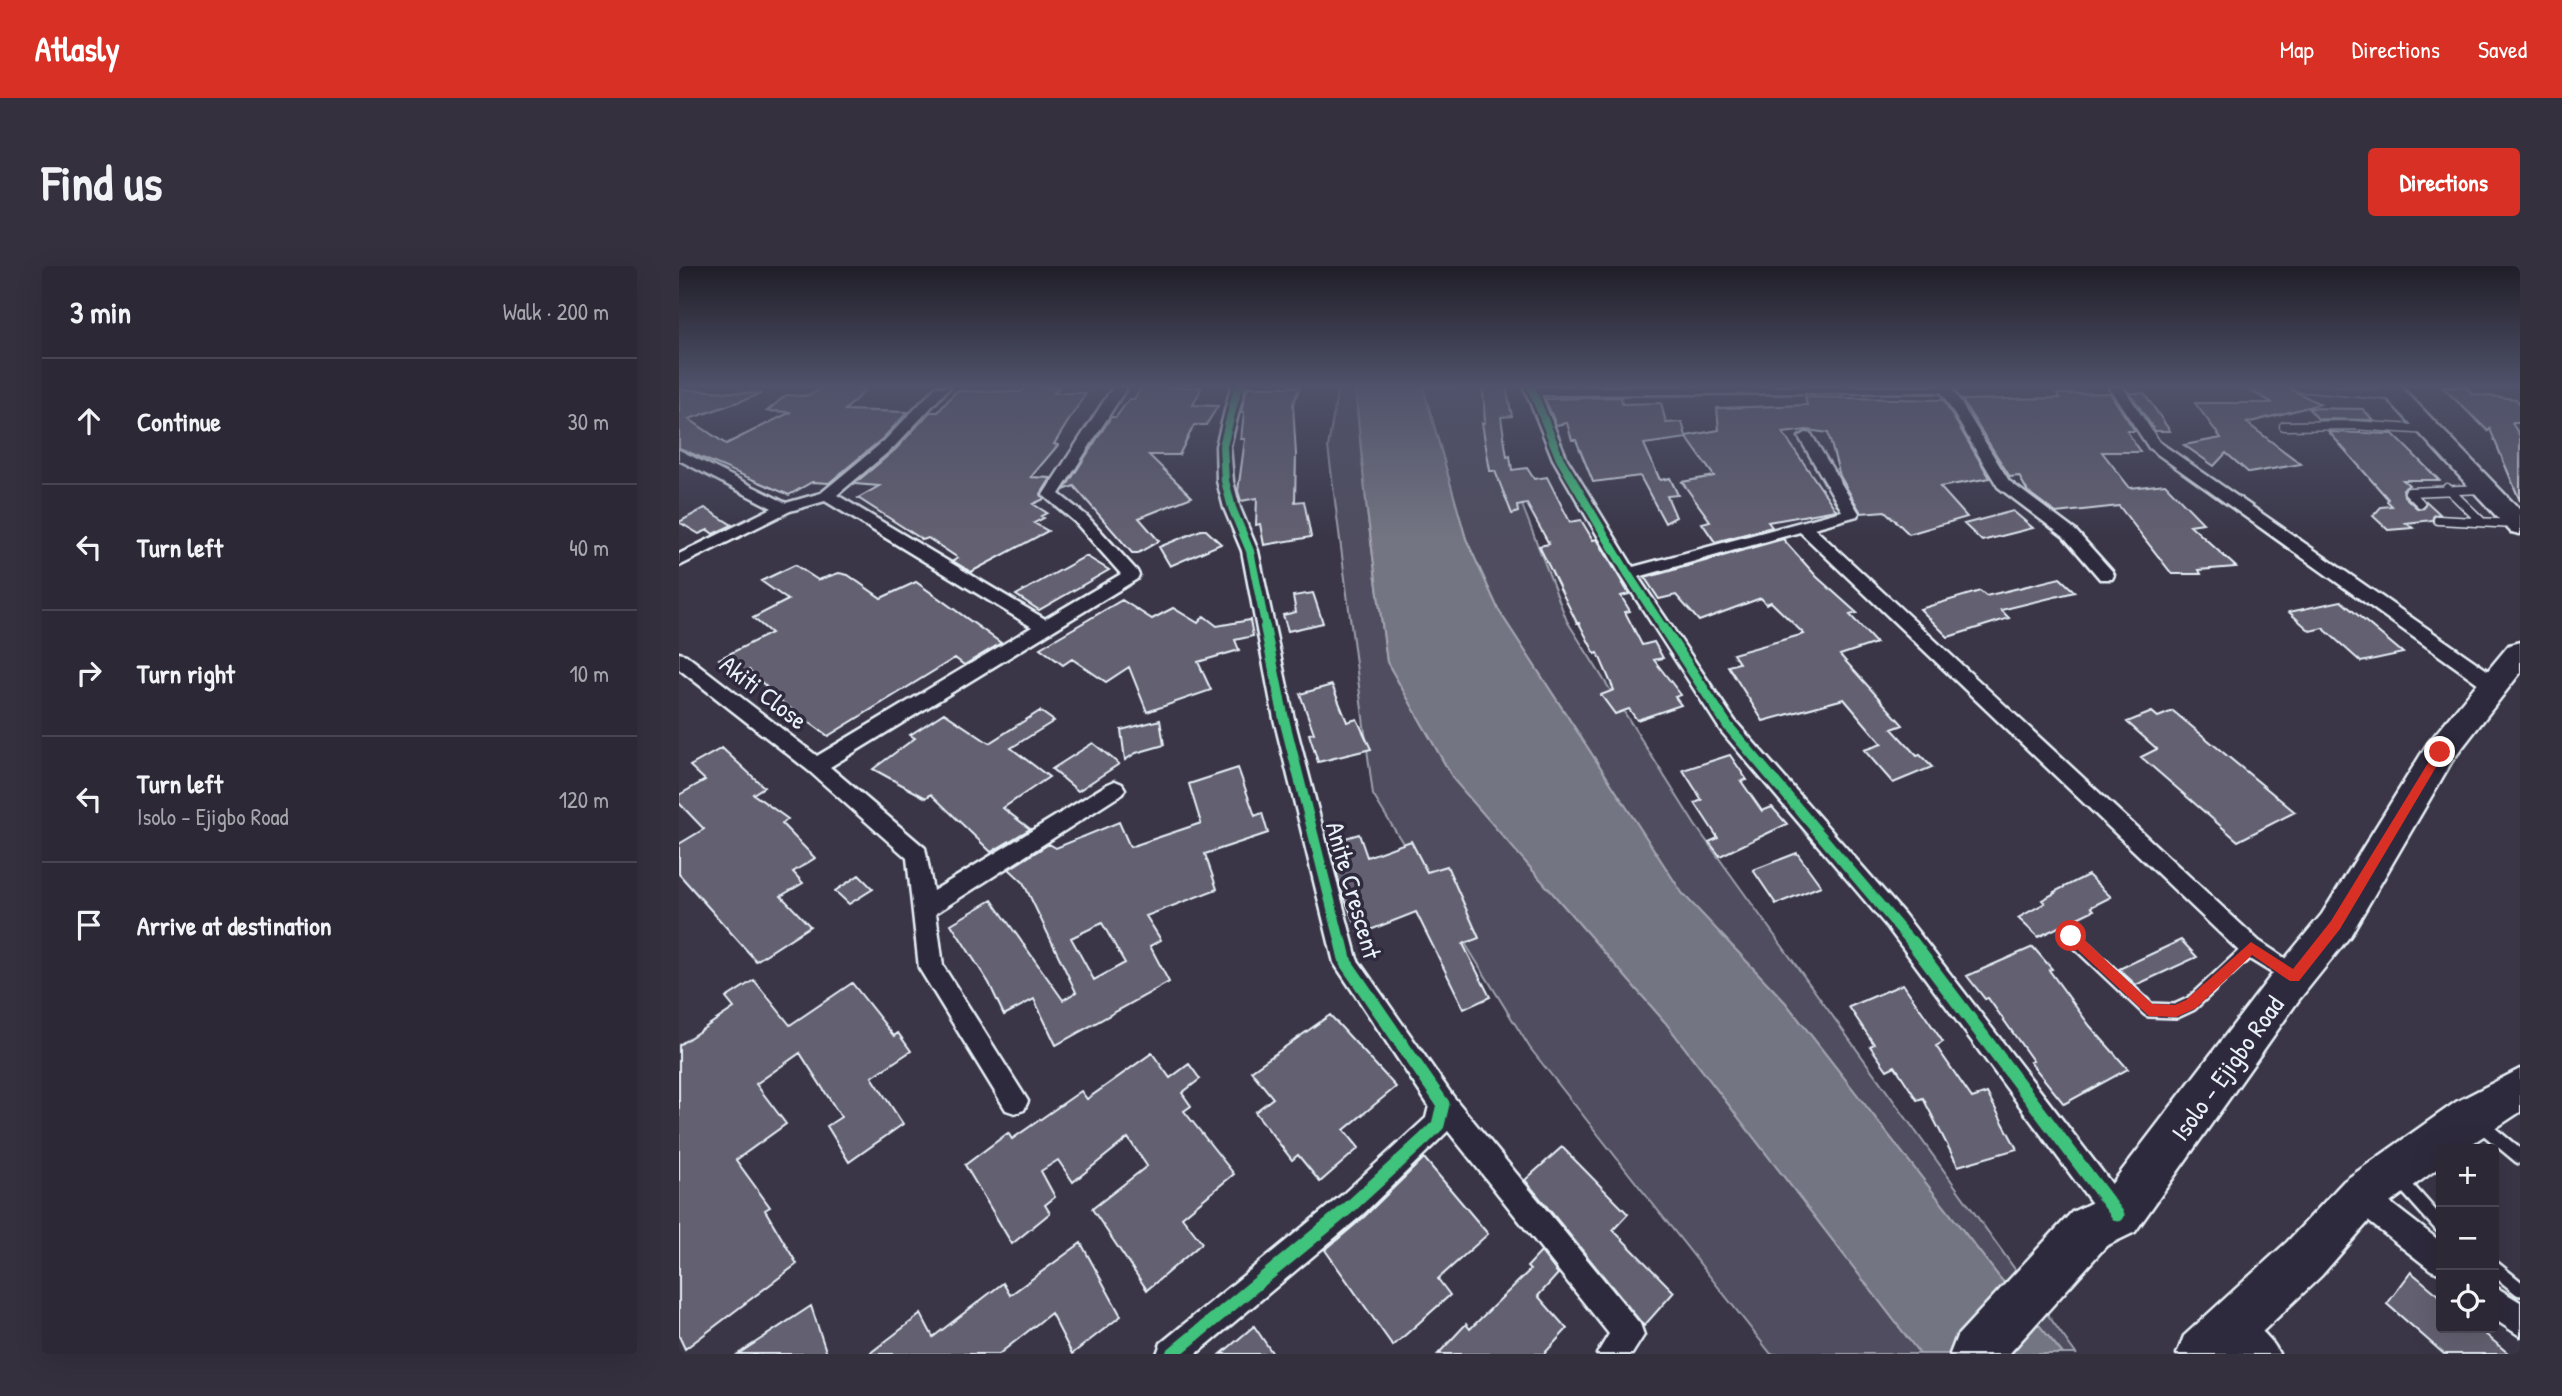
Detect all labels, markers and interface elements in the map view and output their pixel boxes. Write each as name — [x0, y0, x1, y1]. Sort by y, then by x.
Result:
text: Atlasly — [35, 27, 120, 71]
text: Map — [2280, 33, 2314, 65]
text: Directions — [2352, 33, 2440, 65]
text: Saved — [2478, 33, 2527, 65]
button: Directions — [2368, 148, 2520, 216]
text: Find us — [42, 149, 162, 215]
text: 3 min — [70, 292, 131, 332]
text: Walk · 200 m — [503, 296, 609, 327]
icon: ahead — [70, 402, 108, 440]
text: Continue — [137, 404, 221, 439]
text: 30 m — [567, 406, 609, 437]
icon: left — [70, 528, 108, 566]
text: Turn left — [137, 530, 223, 565]
text: 40 m — [569, 532, 609, 563]
street label: Akiti Close — [713, 647, 815, 737]
icon: right — [70, 654, 108, 692]
text: Turn right — [137, 656, 235, 691]
text: 10 m — [569, 658, 609, 689]
route end — [2424, 736, 2455, 767]
text: Turn left — [137, 766, 223, 801]
icon: left — [70, 780, 108, 818]
text: 120 m — [559, 784, 609, 815]
text: Isolo - Ejigbo Road — [137, 801, 288, 832]
street label: Anite Crescent — [1318, 817, 1391, 964]
icon: arrive — [70, 906, 108, 944]
text: Arrive at destination — [137, 908, 332, 943]
route start — [2055, 920, 2086, 951]
street label: Isolo - Ejigbo Road — [2163, 988, 2291, 1148]
map controls — [2436, 1144, 2499, 1333]
button: + — [2436, 1144, 2499, 1207]
button: − — [2436, 1207, 2499, 1270]
button: locate — [2436, 1270, 2499, 1333]

